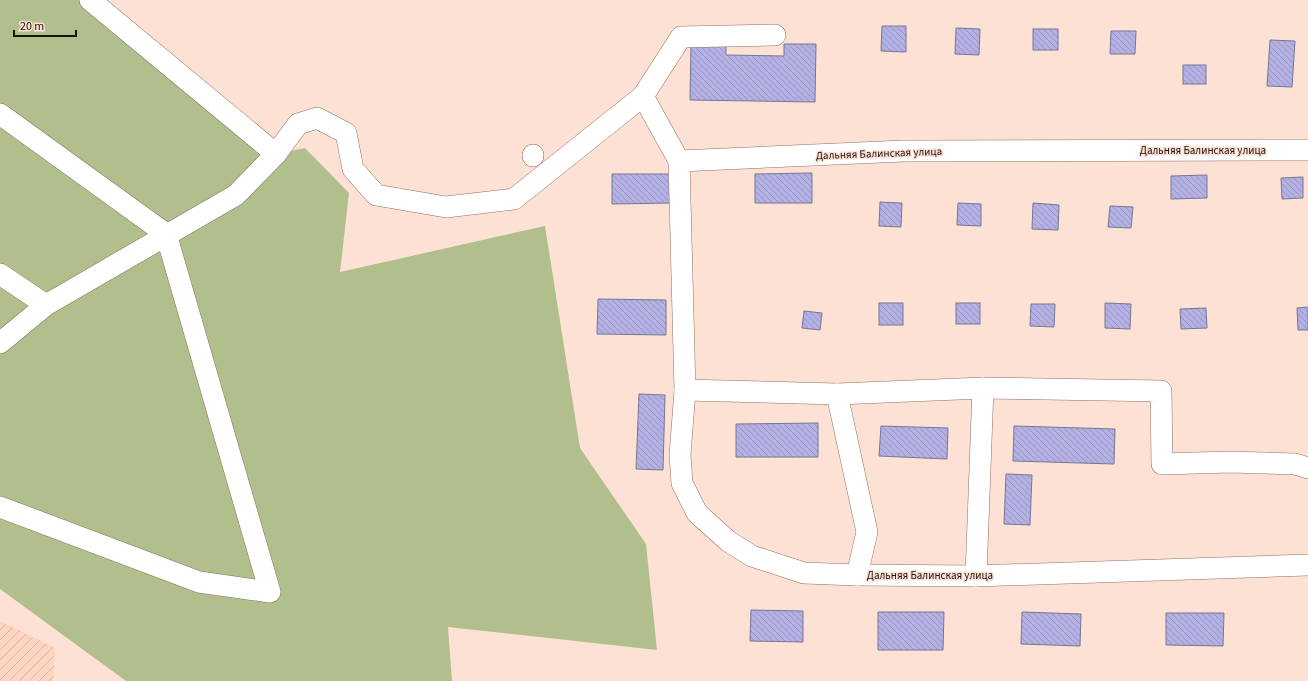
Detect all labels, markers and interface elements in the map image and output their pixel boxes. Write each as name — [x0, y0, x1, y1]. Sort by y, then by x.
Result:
scale bar — [14, 12, 76, 38]
text: 20 m — [20, 18, 44, 35]
street label: Дальняя Балинская улица — [1140, 143, 1266, 158]
street label: Дальняя Балинская улица — [816, 144, 942, 163]
street label: Дальняя Балинская улица — [867, 568, 993, 583]

